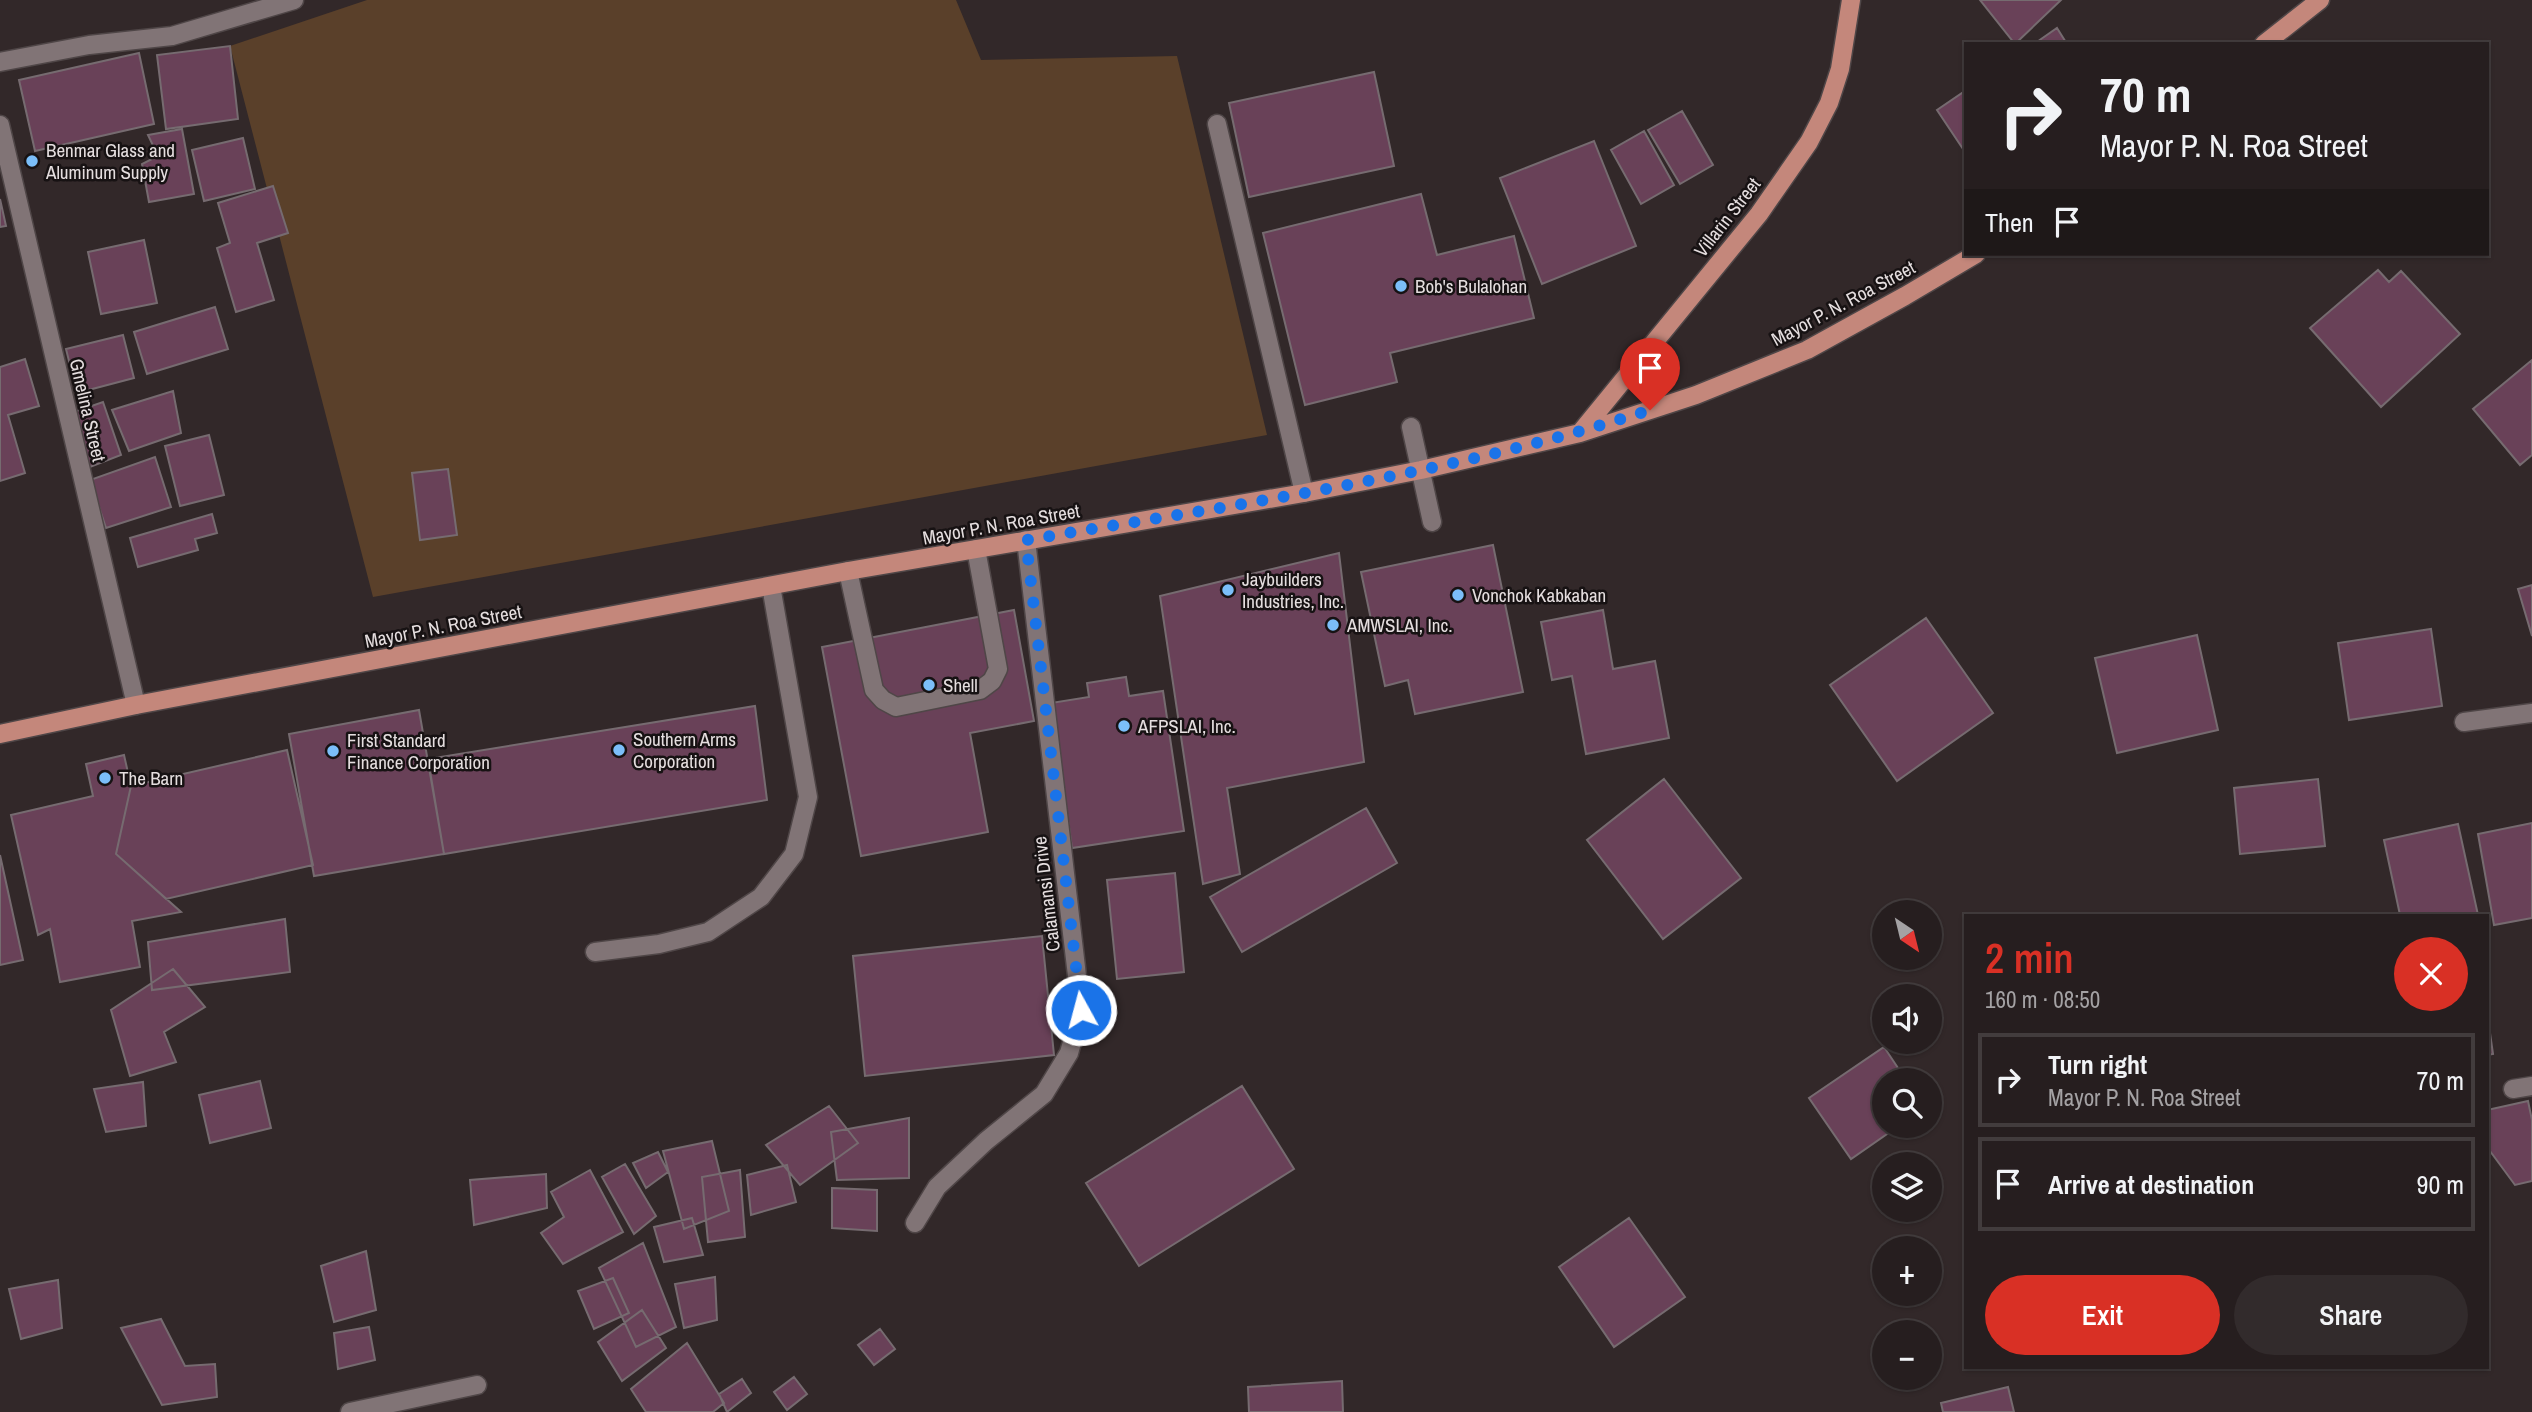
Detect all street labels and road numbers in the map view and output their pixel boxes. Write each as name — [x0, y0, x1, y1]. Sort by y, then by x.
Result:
street label: Villarin Street — [1688, 171, 1767, 262]
street label: Mayor P. N. Roa Street — [1767, 254, 1920, 352]
street label: Gmelina Street — [64, 356, 113, 465]
street label: Mayor P. N. Roa Street — [920, 497, 1082, 551]
street label: Mayor P. N. Roa Street — [362, 598, 524, 654]
street label: Calamansi Drive — [1026, 835, 1066, 953]

